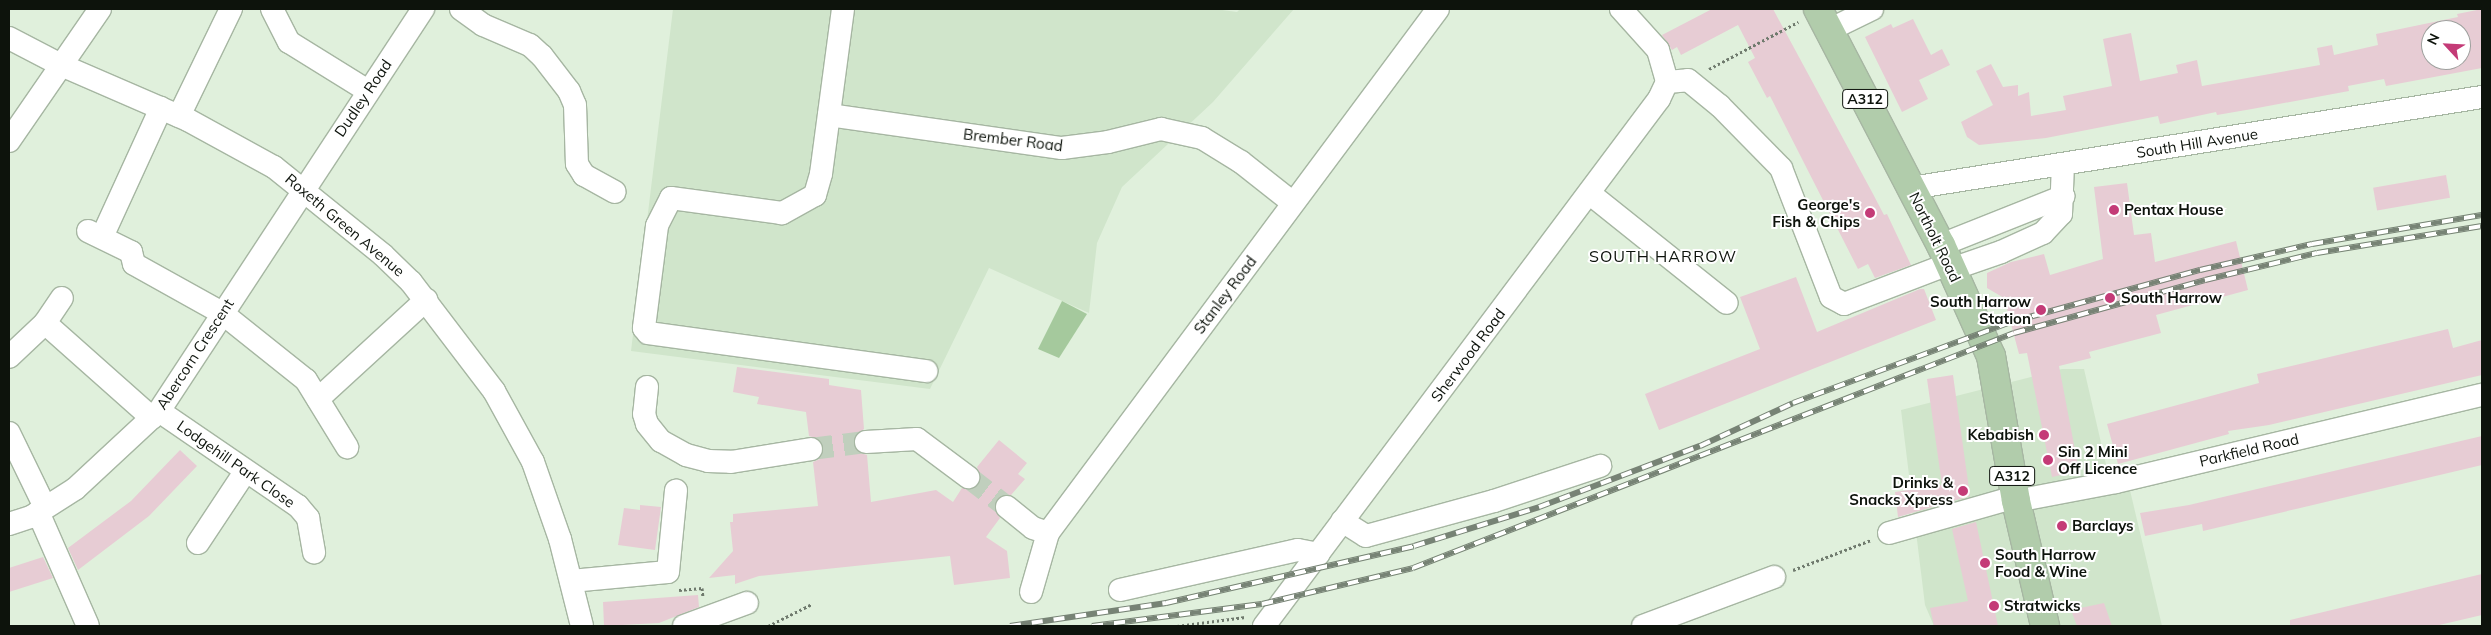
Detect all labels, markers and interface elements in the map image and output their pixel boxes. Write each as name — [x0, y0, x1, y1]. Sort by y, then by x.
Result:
north arrow — [2421, 20, 2471, 70]
text: N — [2423, 30, 2444, 48]
street label: Dudley Road — [331, 56, 395, 140]
road number: A312 — [1841, 88, 1889, 110]
street label: South Hill Avenue — [2135, 124, 2259, 162]
street label: Brember Road — [962, 125, 1064, 155]
street label: Roxeth Green Avenue — [282, 170, 408, 280]
street label: Northolt Road — [1905, 189, 1965, 285]
place label: George's Fish & Chips — [1772, 195, 1860, 230]
place label: Pentax House — [2124, 201, 2223, 219]
marker: Pentax House — [2108, 204, 2120, 216]
marker: George's Fish & Chips — [1864, 207, 1876, 219]
district label: SOUTH HARROW — [1587, 246, 1739, 266]
street label: Stanley Road — [1190, 253, 1260, 337]
place label: South Harrow — [2121, 289, 2222, 307]
marker: South Harrow — [2103, 291, 2117, 305]
place label: South Harrow Station — [1930, 292, 2031, 327]
street label: Abercorn Crescent — [153, 295, 237, 413]
marker: South Harrow Station — [2035, 304, 2047, 316]
street label: Sherwood Road — [1427, 305, 1509, 405]
street label: Lodgehill Park Close — [174, 417, 298, 511]
place label: Kebabish — [1968, 426, 2034, 444]
marker: Kebabish — [2038, 429, 2050, 441]
street label: Parkfield Road — [2197, 430, 2301, 470]
place label: Sin 2 Mini Off Licence — [2058, 442, 2137, 477]
marker: Sin 2 Mini Off Licence — [2042, 454, 2054, 466]
road number: A312 — [1988, 464, 2036, 488]
place label: Drinks & Snacks Xpress — [1849, 473, 1953, 508]
marker: Drinks & Snacks Xpress — [1957, 485, 1969, 497]
place label: Barclays — [2072, 517, 2134, 535]
marker: Barclays — [2056, 520, 2068, 532]
place label: South Harrow Food & Wine — [1995, 545, 2096, 580]
marker: South Harrow Food & Wine — [1979, 557, 1991, 569]
place label: Stratwicks — [2004, 597, 2081, 615]
marker: Stratwicks — [1988, 600, 2000, 612]

